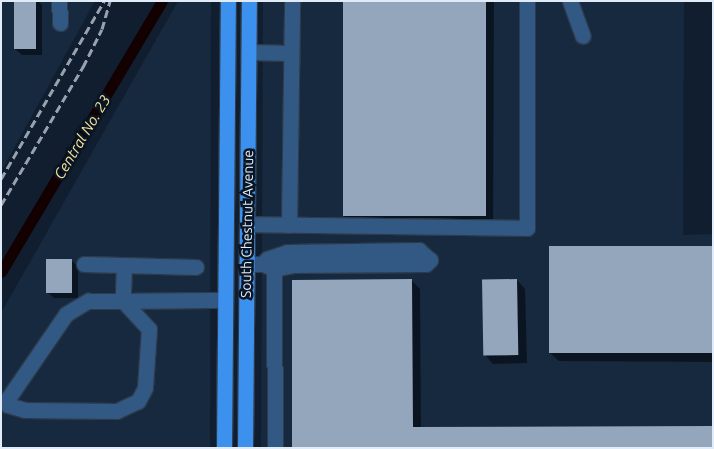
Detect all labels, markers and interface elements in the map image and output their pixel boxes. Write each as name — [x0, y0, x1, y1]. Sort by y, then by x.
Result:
water label: Central No. 23 — [50, 92, 114, 182]
street label: South Chestnut Avenue — [237, 150, 257, 298]

